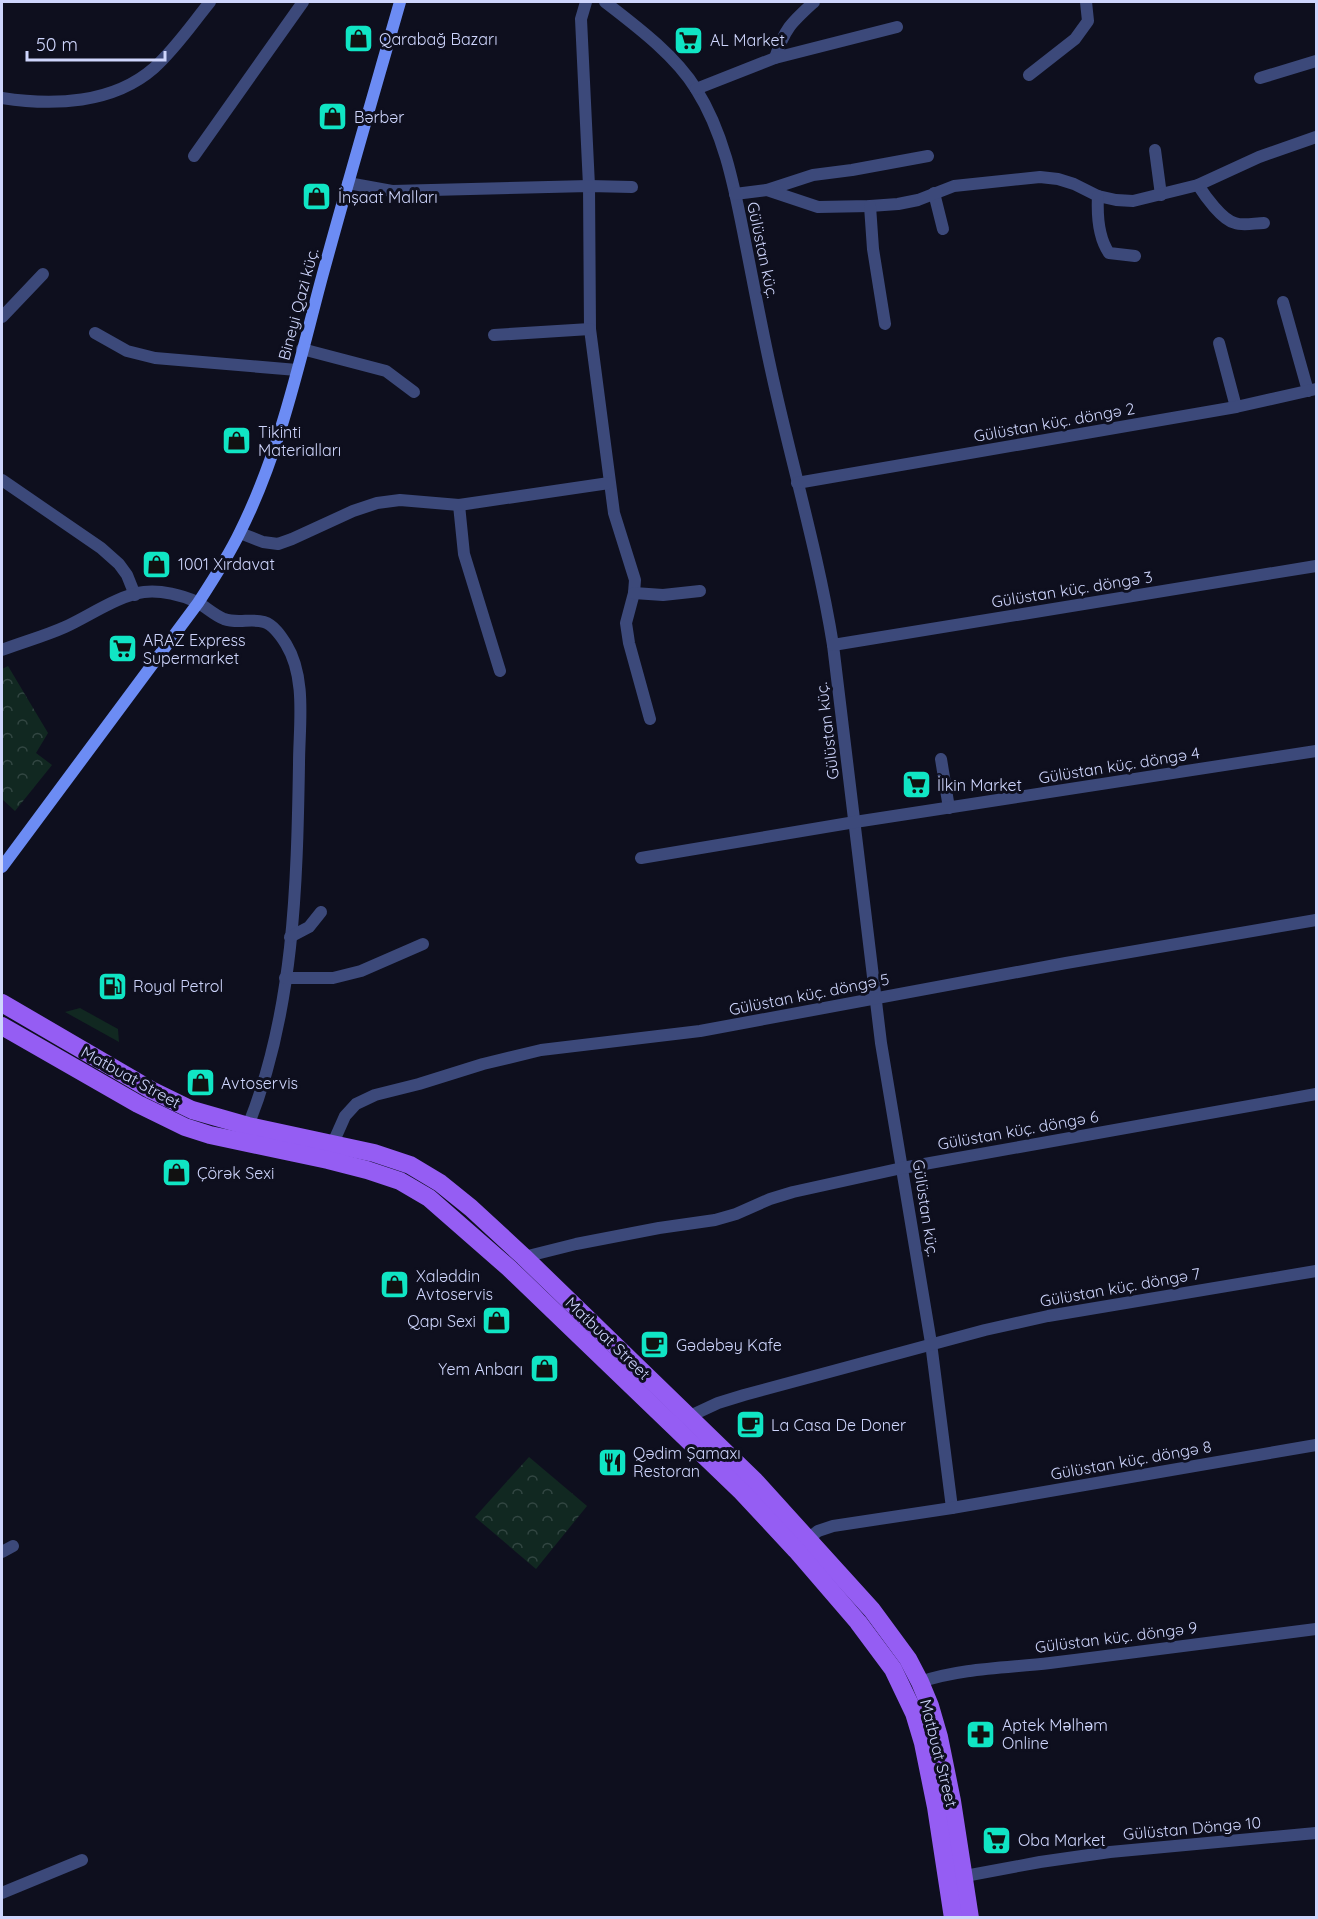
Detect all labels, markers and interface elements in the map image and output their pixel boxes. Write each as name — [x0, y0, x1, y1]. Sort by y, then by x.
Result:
shop icon: Qarabağ Bazarı — [342, 23, 374, 55]
scale bar — [27, 24, 165, 62]
supermarket icon: AL Market — [673, 24, 705, 56]
place label: Qarabağ Bazarı — [379, 29, 498, 49]
place label: AL Market — [710, 30, 785, 50]
text: 50 m — [36, 33, 78, 56]
shop icon: Bərbər — [317, 101, 349, 133]
place label: Bərbər — [354, 107, 405, 127]
shop icon: İnşaat Malları — [301, 181, 333, 213]
place label: İnşaat Malları — [338, 187, 438, 207]
street label: Gülüstan küç. — [743, 200, 783, 300]
street label: Bineyi Qazi küç. — [273, 246, 323, 362]
street label: Gülüstan küç. döngə 2 — [972, 398, 1136, 446]
place label: Tikinti Materialları — [258, 422, 341, 460]
shop icon: Tikinti Materialları — [221, 425, 253, 457]
shop icon: 1001 Xırdavat — [141, 548, 173, 580]
place label: 1001 Xırdavat — [178, 554, 275, 574]
street label: Gülüstan küç. döngə 3 — [990, 566, 1154, 612]
place label: ARAZ Express Supermarket — [143, 630, 245, 668]
supermarket icon: ARAZ Express Supermarket — [106, 633, 138, 665]
street label: Gülüstan küç. — [811, 681, 843, 781]
street label: Gülüstan küç. döngə 4 — [1037, 742, 1201, 788]
supermarket icon: İlkin Market — [900, 769, 932, 801]
place label: İlkin Market — [937, 775, 1022, 795]
street label: Gülüstan küç. döngə 5 — [727, 969, 891, 1019]
fuel station icon: Royal Petrol — [96, 970, 128, 1002]
place label: Royal Petrol — [133, 976, 223, 996]
street label: Matbuat Street — [78, 1041, 184, 1113]
shop icon: Avtoservis — [184, 1067, 216, 1099]
place label: Avtoservis — [221, 1073, 298, 1093]
street label: Gülüstan küç. döngə 6 — [936, 1106, 1100, 1154]
shop icon: Çörək Sexi — [160, 1157, 192, 1189]
street label: Gülüstan küç. — [908, 1158, 944, 1258]
place label: Çörək Sexi — [197, 1163, 274, 1183]
street label: Gülüstan küç. döngə 7 — [1038, 1263, 1202, 1311]
place label: Xaləddin Avtoservis — [416, 1266, 493, 1304]
shop icon: Xaləddin Avtoservis — [379, 1269, 411, 1301]
street label: Matbuat Street — [561, 1292, 655, 1384]
shop icon: Qapı Sexi — [481, 1305, 513, 1337]
place label: Qapı Sexi — [407, 1311, 476, 1331]
cafe icon: Gədəbəy Kafe — [639, 1329, 671, 1361]
place label: Gədəbəy Kafe — [676, 1335, 782, 1355]
shop icon: Yem Anbarı — [528, 1353, 560, 1385]
place label: Yem Anbarı — [438, 1359, 523, 1379]
cafe icon: La Casa De Doner — [734, 1409, 766, 1441]
place label: La Casa De Doner — [771, 1415, 906, 1435]
street label: Gülüstan küç. döngə 8 — [1049, 1436, 1213, 1484]
place label: Qədim Şamaxı Restoran — [633, 1443, 741, 1481]
restaurant icon: Qədim Şamaxı Restoran — [596, 1446, 628, 1478]
street label: Gülüstan küç. döngə 9 — [1034, 1617, 1198, 1657]
street label: Matbuat Street — [916, 1697, 962, 1809]
place label: Aptek Mәlhәm Online — [1002, 1715, 1108, 1753]
pharmacy icon: Aptek Mәlhәm Online — [965, 1718, 997, 1750]
street label: Gülüstan Döngə 10 — [1122, 1812, 1262, 1844]
supermarket icon: Oba Market — [981, 1824, 1013, 1856]
place label: Oba Market — [1018, 1830, 1106, 1850]

